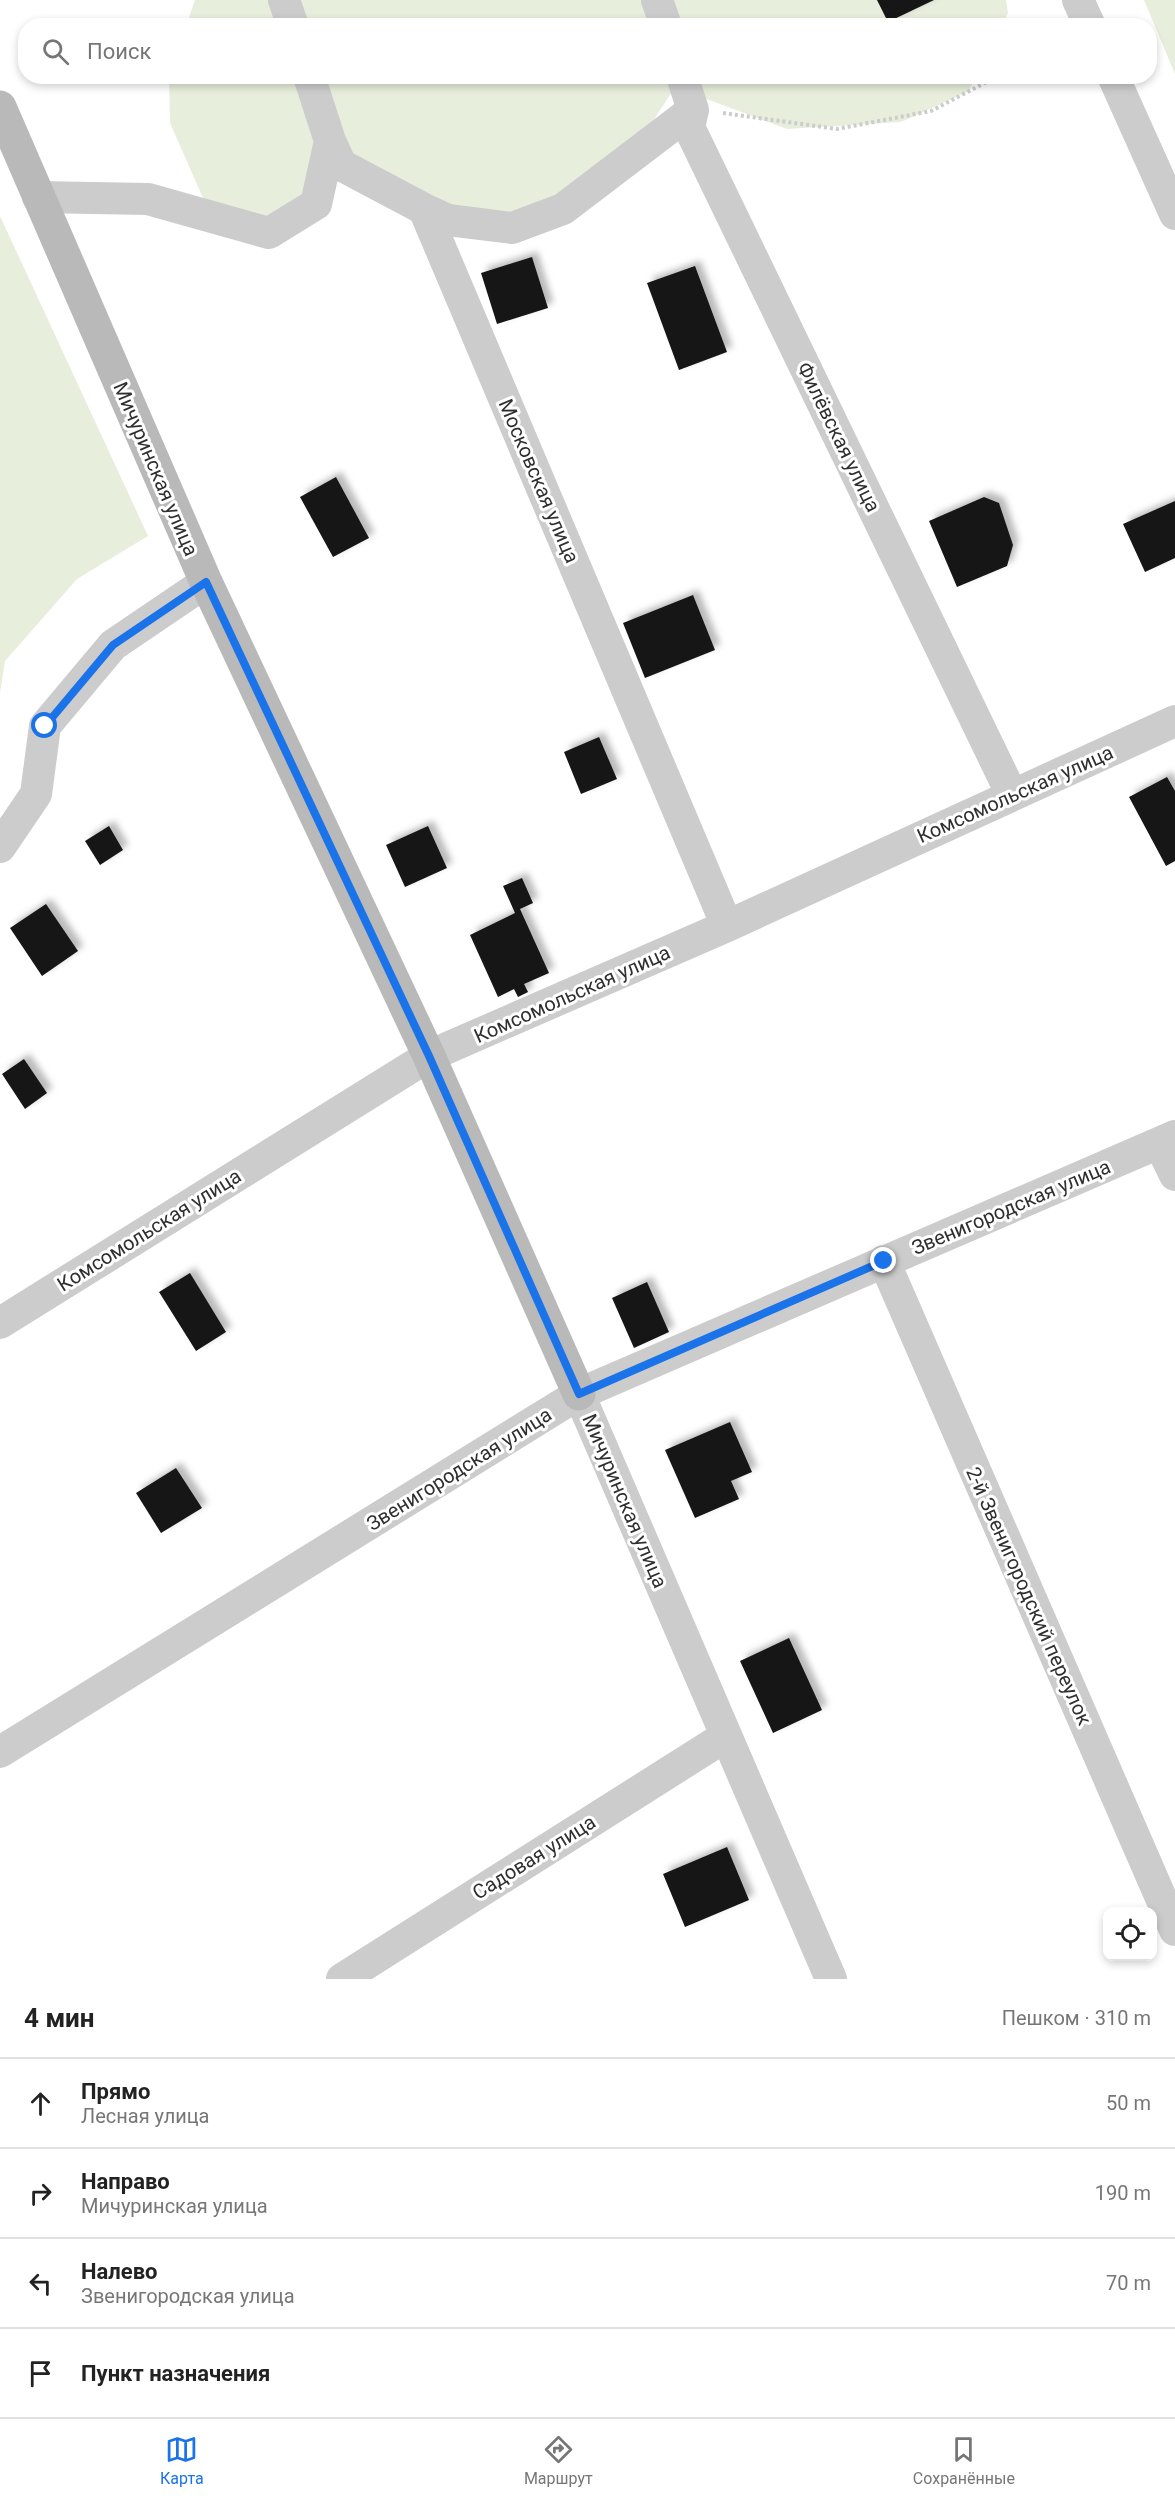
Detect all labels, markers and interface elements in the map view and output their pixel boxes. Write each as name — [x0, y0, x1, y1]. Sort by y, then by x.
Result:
search box — [18, 18, 1157, 84]
icon: search — [39, 35, 72, 68]
text: Поиск — [87, 39, 151, 64]
street label: Филёвская улица — [792, 358, 886, 516]
street label: Мичуринская улица — [108, 378, 204, 560]
street label: Московская улица — [494, 395, 584, 567]
route start — [31, 712, 57, 738]
street label: Комсомольская улица — [913, 740, 1117, 848]
street label: Комсомольская улица — [470, 940, 674, 1048]
street label: Звенигородская улица — [908, 1154, 1114, 1260]
street label: Комсомольская улица — [53, 1164, 245, 1296]
route end — [870, 1247, 896, 1273]
street label: Звенигородская улица — [362, 1402, 556, 1536]
street label: Мичуринская улица — [577, 1410, 673, 1592]
street label: 2-й Звенигородский переулок — [961, 1463, 1097, 1729]
street label: Садовая улица — [468, 1810, 600, 1904]
map controls — [1103, 1907, 1157, 1961]
button: locate — [1103, 1907, 1157, 1961]
text: 4 мин — [24, 2003, 95, 2033]
text: Пешком · 310 m — [1002, 2006, 1151, 2030]
text: Прямо — [81, 2079, 150, 2104]
icon: ahead — [24, 2087, 57, 2120]
text: 50 m — [1106, 2091, 1151, 2115]
text: Лесная улица — [81, 2104, 210, 2128]
text: Направо — [81, 2169, 170, 2194]
icon: right — [24, 2177, 57, 2210]
text: 190 m — [1095, 2181, 1151, 2205]
text: Мичуринская улица — [81, 2194, 268, 2218]
text: Налево — [81, 2259, 158, 2284]
icon: left — [24, 2267, 57, 2300]
text: 70 m — [1106, 2271, 1151, 2295]
text: Звенигородская улица — [81, 2284, 295, 2308]
icon: arrive — [24, 2357, 57, 2390]
text: Пункт назначения — [81, 2361, 270, 2386]
tab: Карта — [160, 2433, 204, 2488]
tab: Маршрут — [524, 2433, 593, 2488]
tab: Сохранённые — [913, 2433, 1015, 2488]

